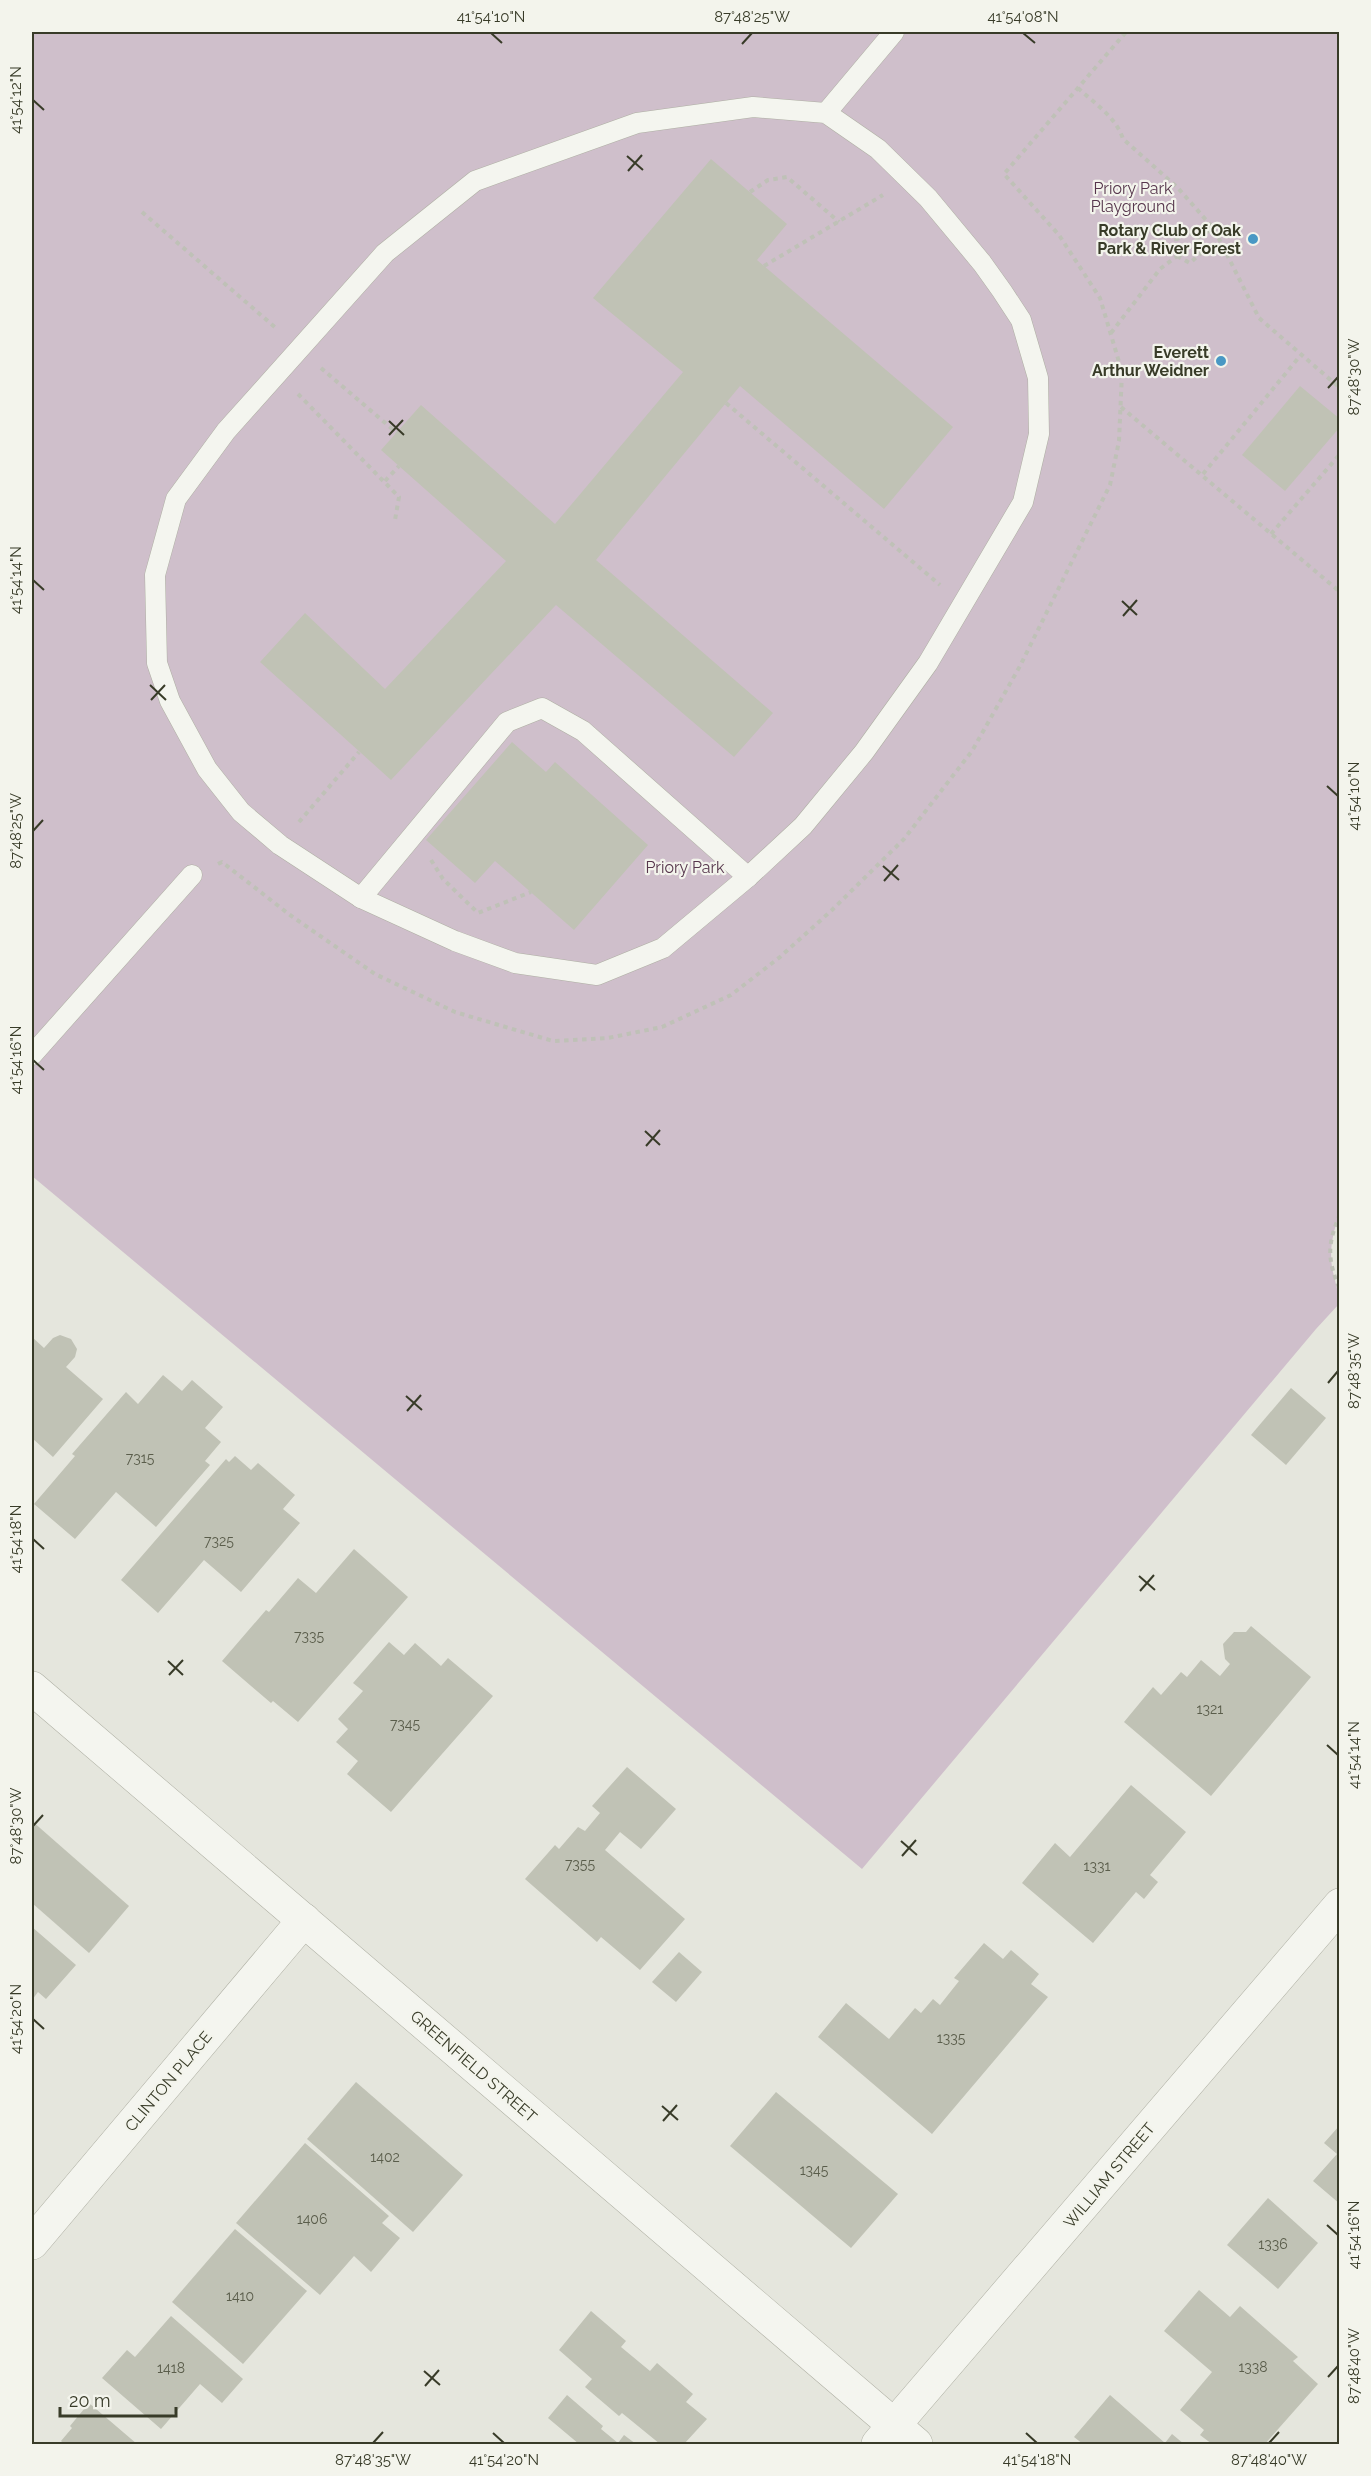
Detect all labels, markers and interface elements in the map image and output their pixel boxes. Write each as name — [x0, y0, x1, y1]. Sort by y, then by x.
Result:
text: 41°54'10"N — [457, 8, 525, 26]
text: 87°48'25"W — [714, 8, 790, 26]
text: 41°54'08"N — [987, 8, 1059, 26]
text: 41°54'12"N — [7, 66, 25, 134]
park label: Priory Park Playground — [1091, 179, 1175, 216]
place label: Rotary Club of Oak Park & River Forest — [1097, 221, 1241, 258]
marker: Rotary Club of Oak Park & River Forest — [1246, 232, 1260, 246]
text: 87°48'30"W — [1345, 338, 1363, 415]
place label: Everett Arthur Weidner — [1092, 343, 1209, 380]
marker: Everett Arthur Weidner — [1214, 354, 1228, 368]
text: 41°54'14"N — [7, 546, 25, 614]
text: 41°54'10"N — [1345, 762, 1363, 830]
text: 87°48'25"W — [7, 793, 25, 869]
park label: Priory Park — [645, 858, 725, 877]
text: 41°54'16"N — [7, 1026, 25, 1094]
text: 87°48'35"W — [1345, 1333, 1363, 1409]
house number: 7315 — [126, 1450, 155, 1466]
text: 41°54'18"N — [7, 1505, 25, 1573]
house number: 7325 — [204, 1533, 234, 1549]
house number: 7335 — [294, 1628, 324, 1644]
house number: 1321 — [1197, 1701, 1223, 1717]
house number: 7345 — [390, 1716, 420, 1732]
text: 41°54'14"N — [1345, 1721, 1363, 1789]
text: 87°48'30"W — [7, 1787, 25, 1864]
house number: 7355 — [565, 1856, 595, 1872]
house number: 1331 — [1084, 1858, 1110, 1874]
text: 41°54'20"N — [7, 1984, 25, 2054]
street label: GREENFIELD STREET — [407, 2006, 541, 2126]
street label: CLINTON PLACE — [121, 2027, 216, 2135]
house number: 1335 — [937, 2030, 966, 2046]
street label: WILLIAM STREET — [1060, 2119, 1159, 2232]
house number: 1402 — [370, 2149, 400, 2165]
house number: 1345 — [800, 2162, 829, 2178]
text: 41°54'16"N — [1345, 2201, 1363, 2269]
house number: 1406 — [297, 2211, 327, 2227]
house number: 1336 — [1258, 2236, 1288, 2252]
house number: 1410 — [226, 2288, 254, 2304]
text: 87°48'40"W — [1345, 2328, 1363, 2404]
house number: 1338 — [1238, 2359, 1268, 2375]
house number: 1418 — [157, 2360, 185, 2376]
scale bar — [60, 2380, 176, 2418]
text: 20 m — [69, 2390, 111, 2411]
text: 87°48'35"W — [335, 2451, 411, 2469]
text: 41°54'20"N — [469, 2451, 539, 2469]
text: 41°54'18"N — [1003, 2451, 1071, 2469]
text: 87°48'40"W — [1231, 2451, 1307, 2469]

